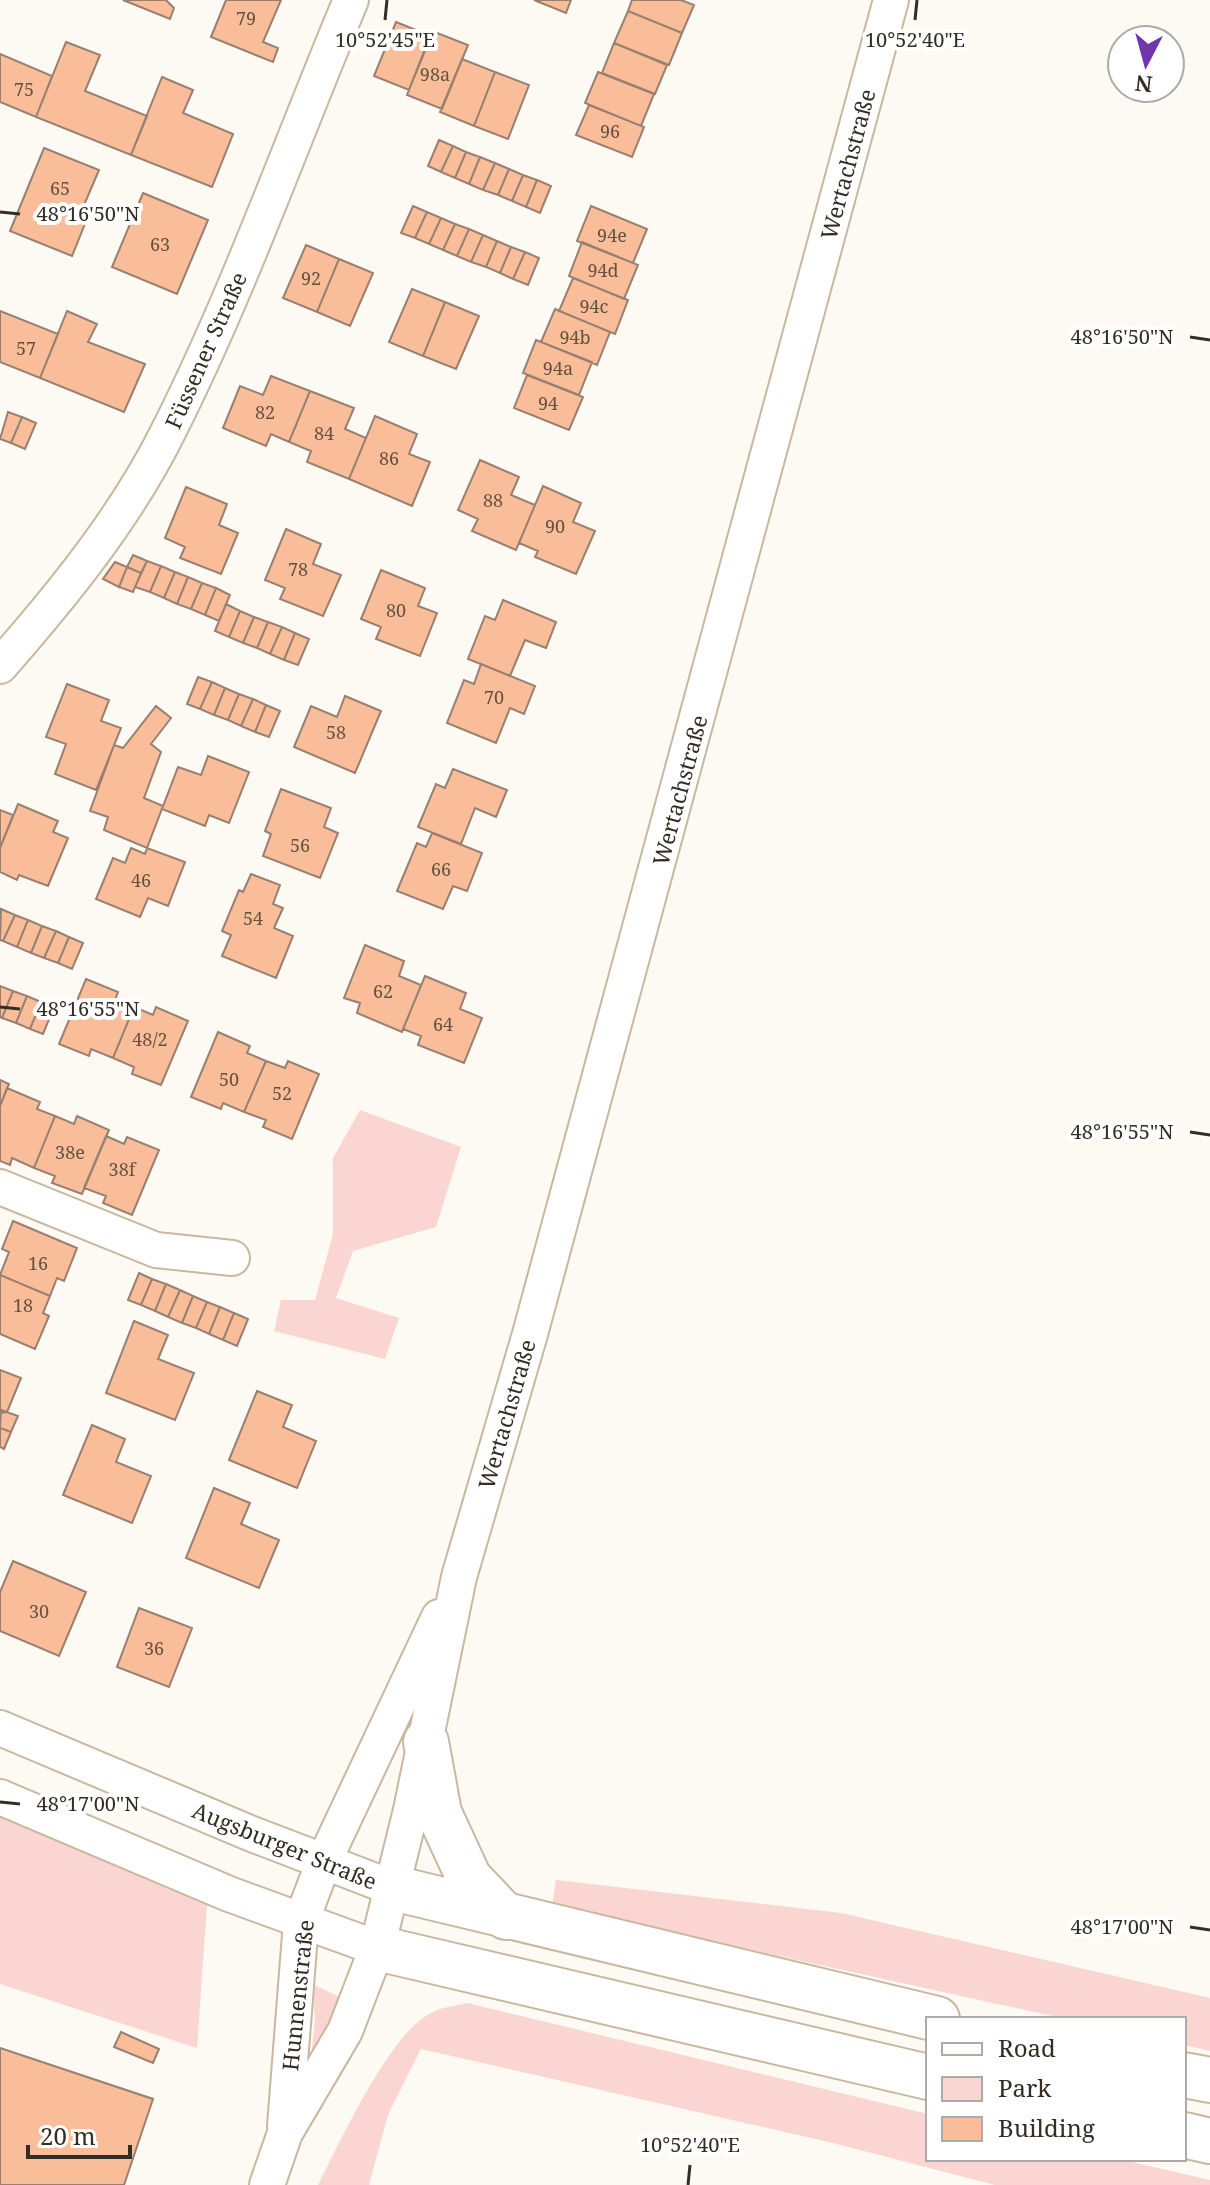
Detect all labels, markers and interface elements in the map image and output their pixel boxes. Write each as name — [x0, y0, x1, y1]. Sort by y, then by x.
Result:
house number: 79 — [236, 6, 256, 30]
north arrow — [1106, 24, 1186, 104]
text: 10°52'45"E — [335, 26, 435, 53]
text: 10°52'40"E — [865, 26, 965, 53]
house number: 98a — [420, 62, 450, 86]
text: N — [1134, 69, 1154, 101]
house number: 75 — [14, 77, 34, 101]
street label: Wertachstraße — [812, 85, 882, 243]
house number: 96 — [600, 119, 620, 143]
house number: 65 — [50, 176, 70, 200]
text: 48°16'50"N — [37, 200, 139, 227]
house number: 94e — [597, 223, 627, 247]
house number: 63 — [150, 232, 170, 256]
house number: 94d — [587, 258, 619, 282]
house number: 92 — [301, 266, 321, 290]
street label: Füssener Straße — [157, 267, 253, 433]
house number: 94c — [580, 294, 609, 318]
text: 48°16'50"N — [1071, 323, 1173, 350]
house number: 94b — [559, 325, 591, 349]
house number: 57 — [16, 336, 36, 360]
house number: 94a — [543, 356, 573, 380]
house number: 94 — [538, 391, 558, 415]
house number: 82 — [255, 400, 275, 424]
house number: 84 — [314, 421, 334, 445]
house number: 86 — [379, 446, 399, 470]
house number: 88 — [483, 488, 503, 512]
house number: 90 — [545, 514, 565, 538]
house number: 78 — [288, 557, 308, 581]
house number: 80 — [386, 598, 406, 622]
house number: 70 — [484, 685, 504, 709]
street label: Wertachstraße — [644, 711, 714, 869]
house number: 58 — [326, 720, 346, 744]
house number: 56 — [290, 833, 310, 857]
house number: 66 — [431, 857, 451, 881]
house number: 46 — [131, 868, 151, 892]
house number: 54 — [243, 906, 263, 930]
house number: 62 — [373, 979, 393, 1003]
text: 48°16'55"N — [37, 995, 139, 1022]
house number: 64 — [433, 1012, 453, 1036]
house number: 48/2 — [132, 1027, 168, 1051]
house number: 50 — [219, 1067, 239, 1091]
house number: 52 — [272, 1081, 292, 1105]
text: 48°16'55"N — [1071, 1118, 1173, 1145]
house number: 38e — [55, 1140, 85, 1164]
house number: 38f — [109, 1157, 137, 1181]
house number: 16 — [28, 1251, 48, 1275]
house number: 18 — [13, 1293, 33, 1317]
street label: Wertachstraße — [470, 1335, 542, 1493]
house number: 30 — [29, 1599, 49, 1623]
house number: 36 — [144, 1636, 164, 1660]
text: 48°17'00"N — [37, 1790, 139, 1817]
street label: Augsburger Straße — [188, 1794, 382, 1896]
text: 48°17'00"N — [1071, 1913, 1173, 1940]
street label: Hunnenstraße — [274, 1918, 320, 2072]
legend — [926, 2017, 1186, 2161]
text: Road — [998, 2031, 1056, 2064]
text: Park — [998, 2071, 1052, 2104]
scale bar — [28, 2109, 130, 2159]
text: Building — [998, 2111, 1095, 2144]
text: 20 m — [40, 2119, 96, 2152]
text: 10°52'40"E — [640, 2131, 740, 2158]

